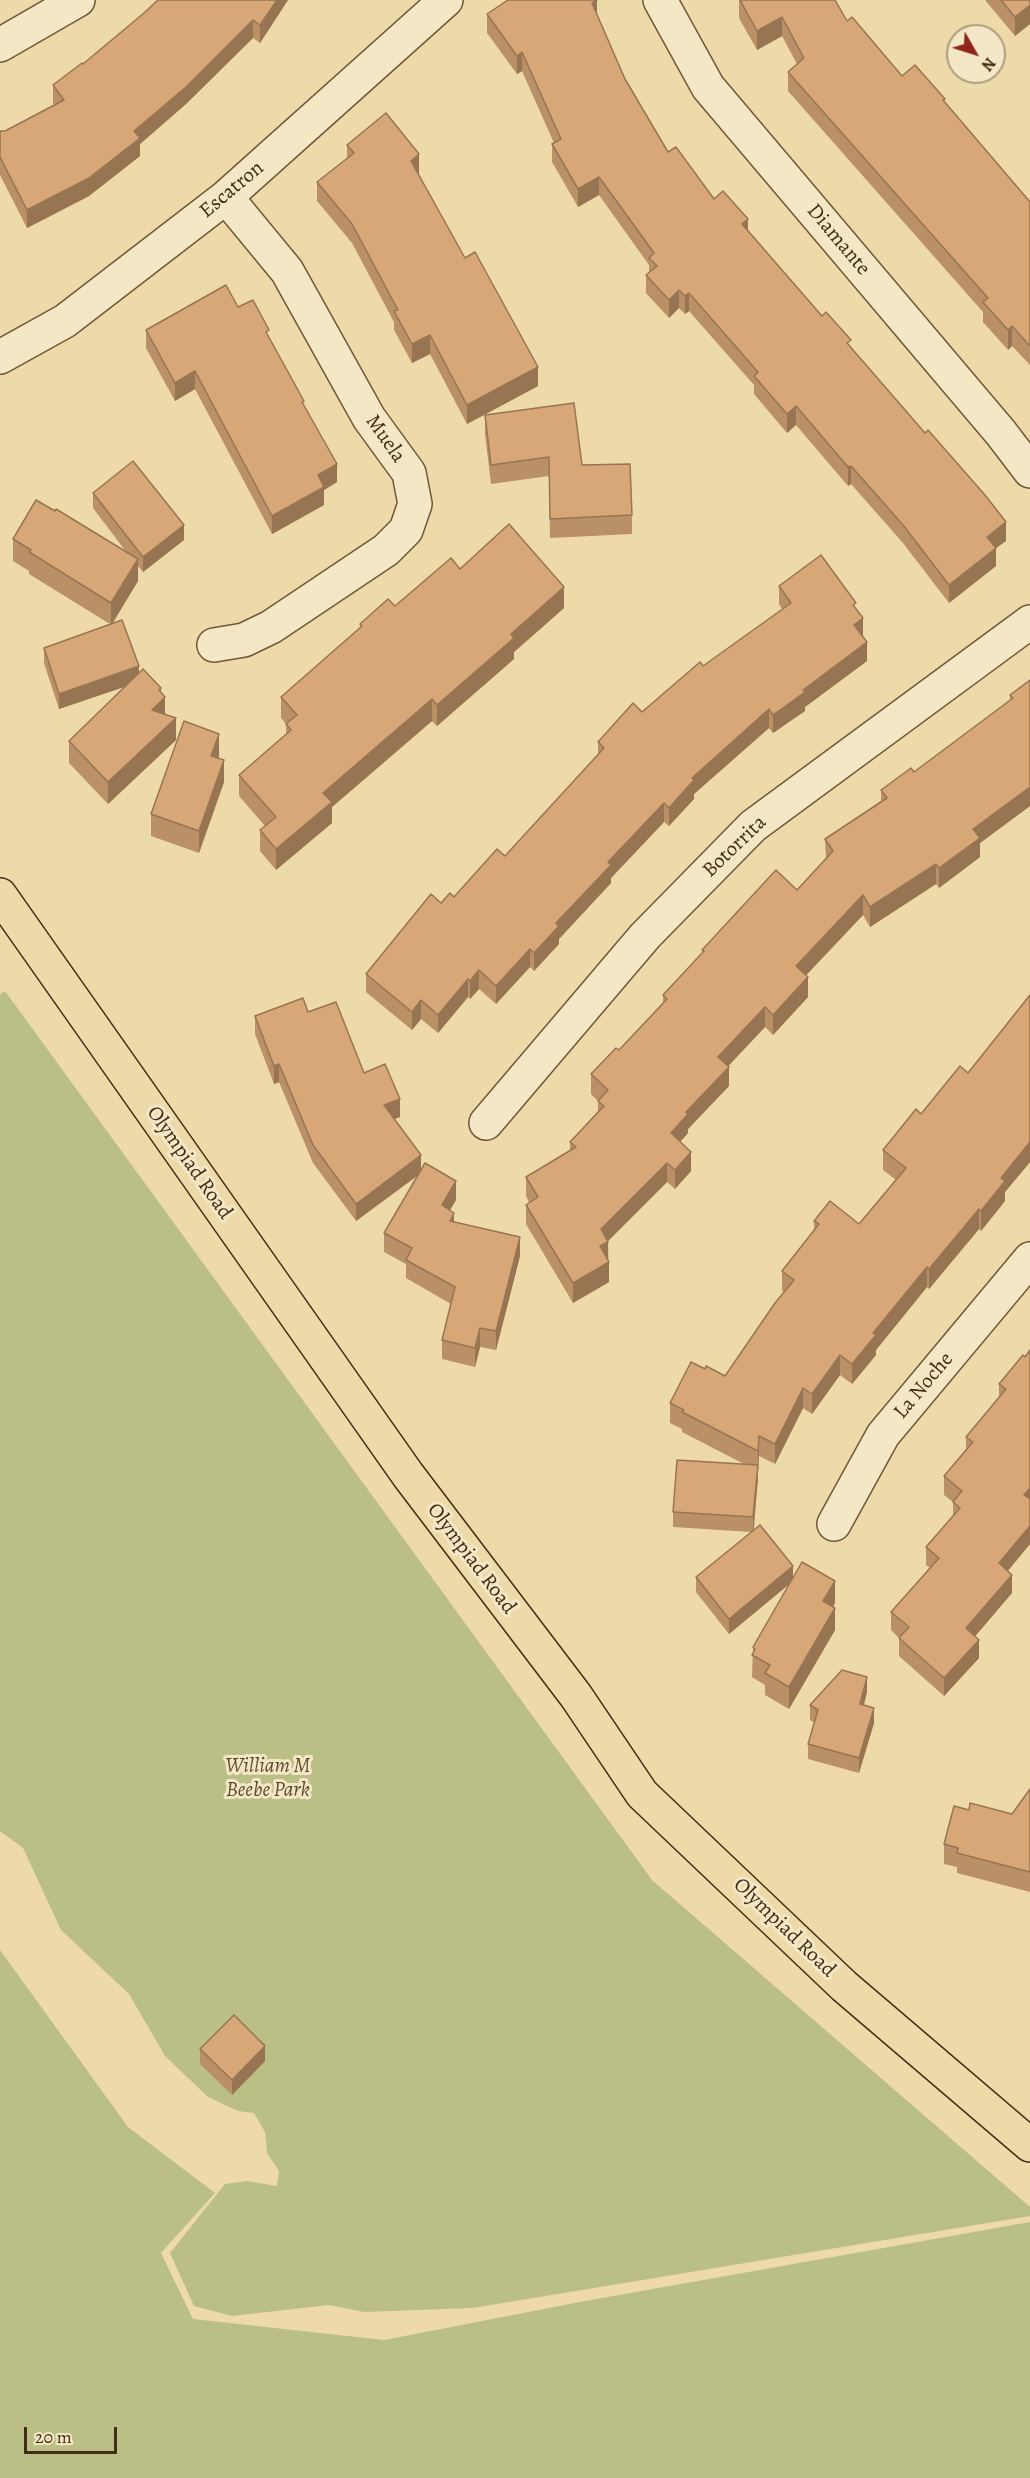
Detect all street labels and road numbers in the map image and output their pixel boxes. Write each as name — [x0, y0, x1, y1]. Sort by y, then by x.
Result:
street label: Escatron — [195, 156, 269, 224]
street label: Diamante — [801, 199, 875, 281]
street label: Muela — [359, 410, 411, 468]
street label: Botorrita — [698, 811, 772, 883]
street label: Olympiad Road — [141, 1102, 237, 1224]
street label: La Noche — [889, 1348, 959, 1424]
street label: Olympiad Road — [421, 1499, 521, 1619]
street label: Olympiad Road — [728, 1873, 840, 1983]

